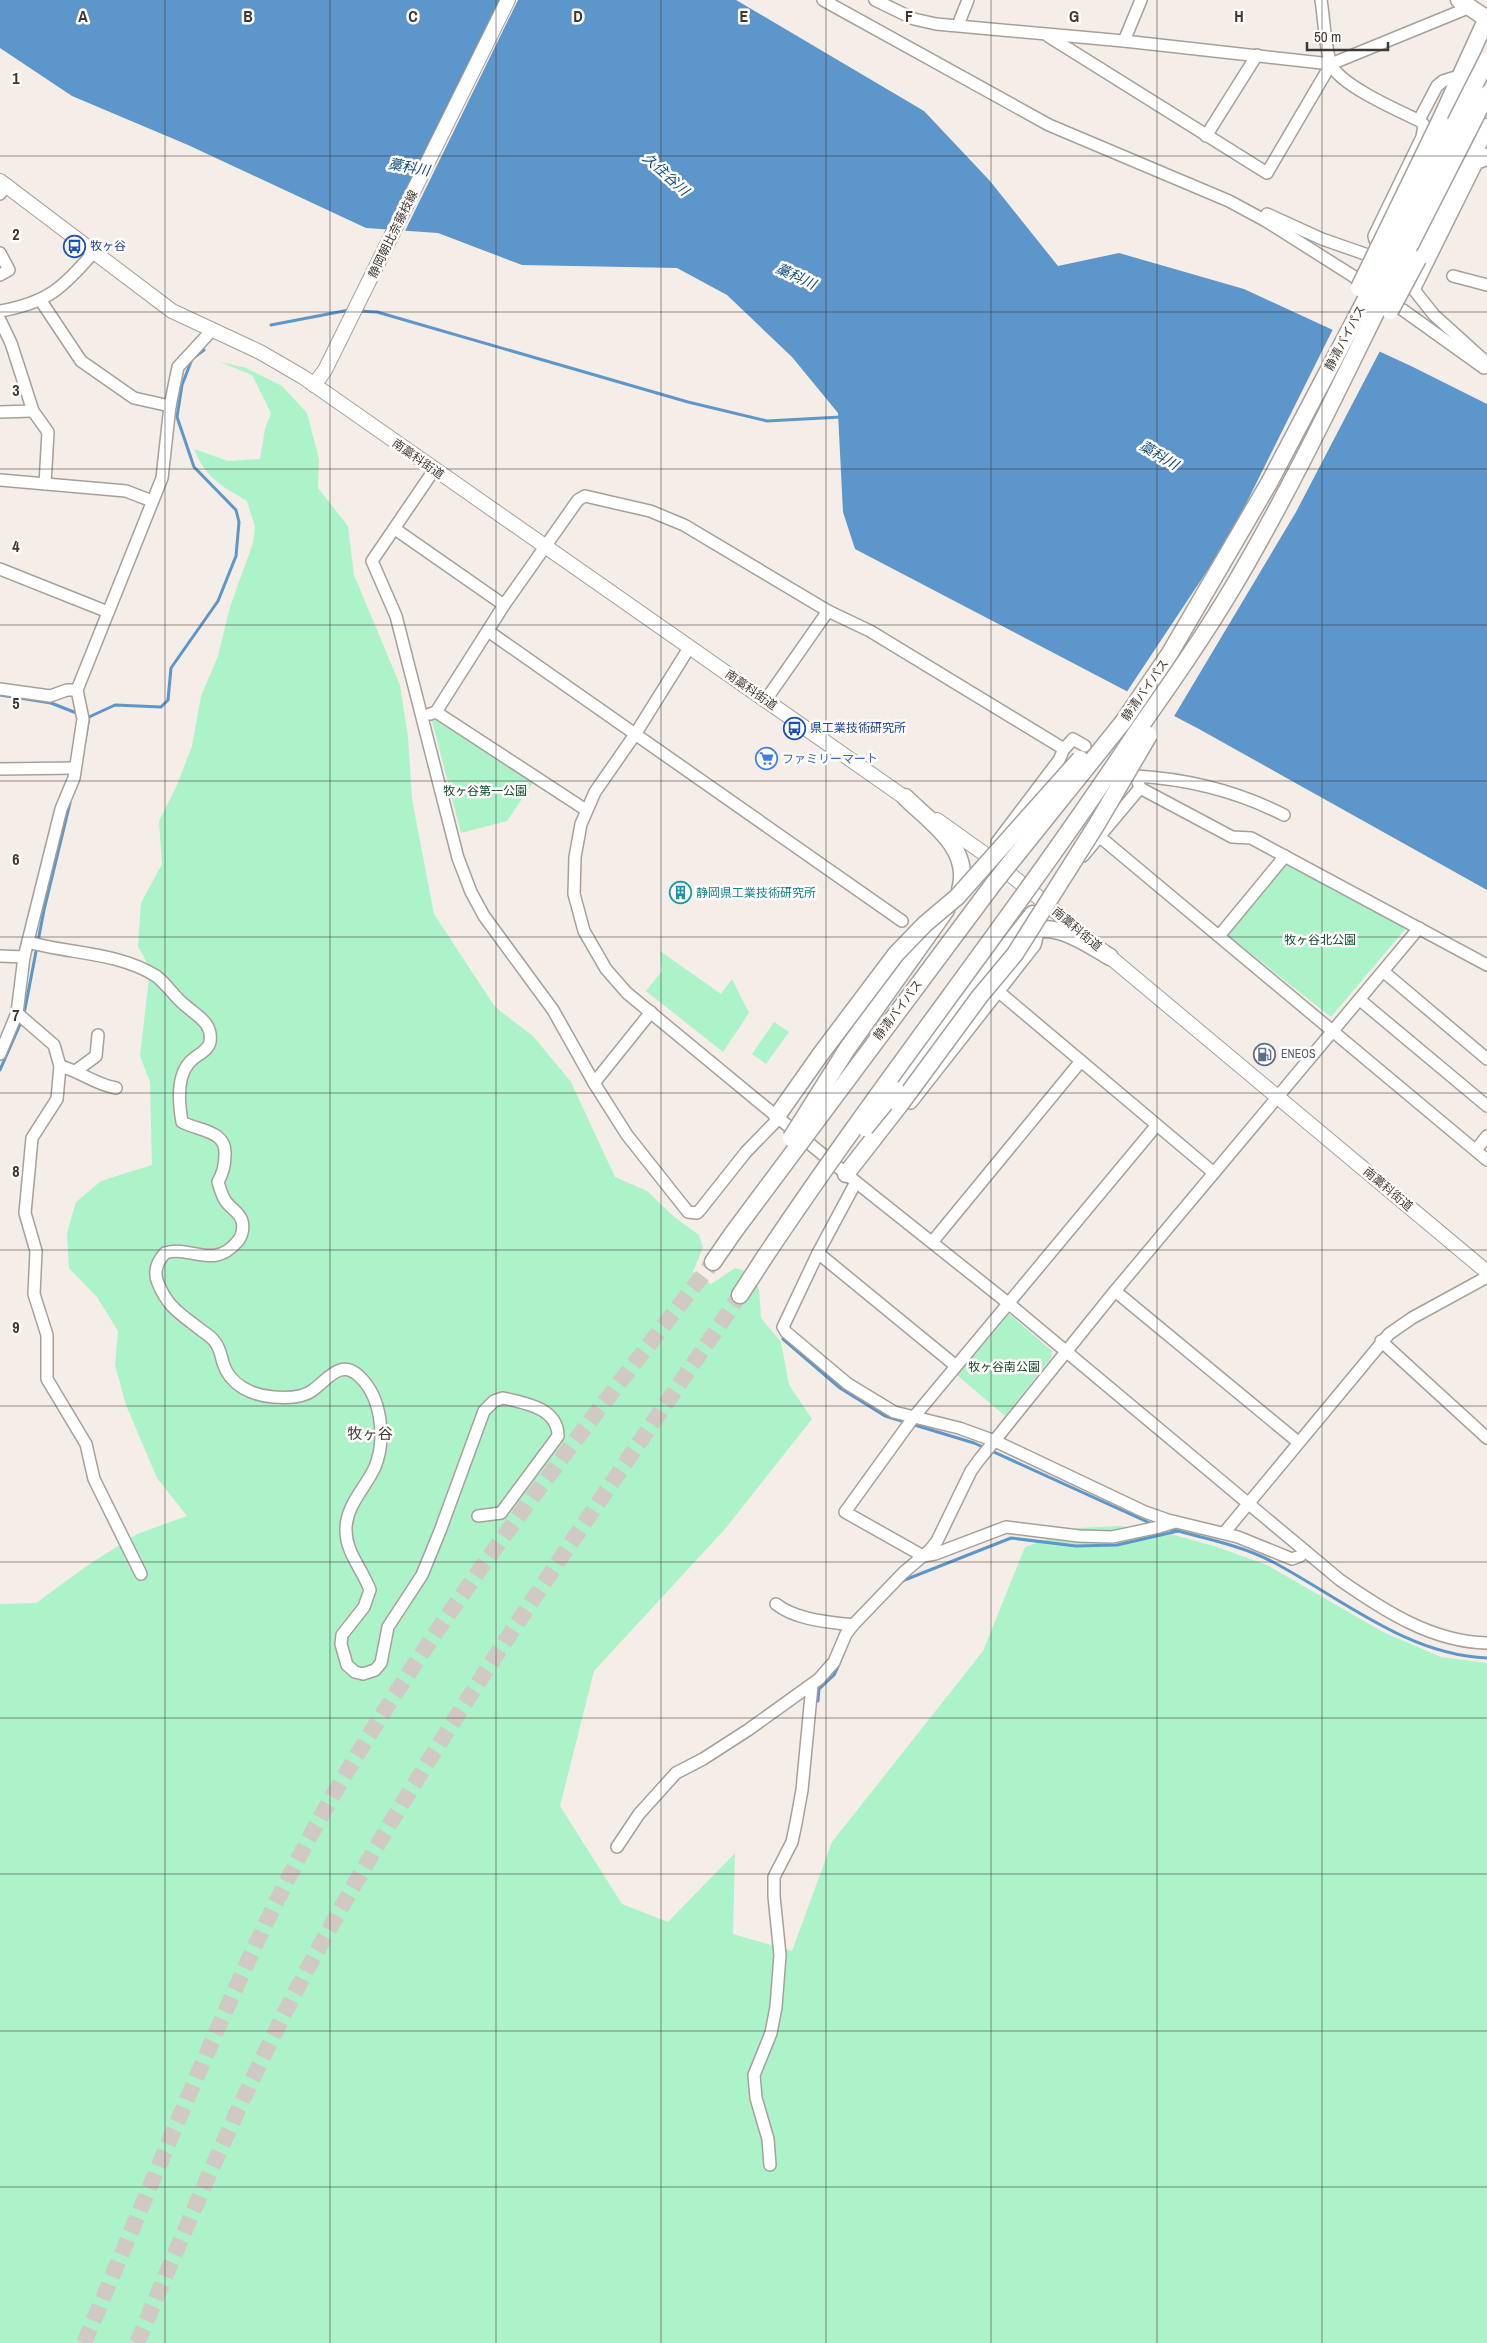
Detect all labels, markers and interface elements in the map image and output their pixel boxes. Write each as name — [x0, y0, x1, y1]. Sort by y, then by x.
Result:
text: A — [78, 5, 88, 27]
text: B — [243, 5, 253, 27]
text: C — [408, 5, 418, 27]
text: D — [573, 5, 583, 27]
text: E — [740, 5, 749, 27]
text: F — [905, 5, 913, 27]
text: G — [1069, 5, 1079, 27]
text: H — [1234, 5, 1244, 27]
scale bar — [1307, 20, 1388, 52]
text: 50 m — [1314, 26, 1341, 47]
text: 1 — [12, 67, 20, 89]
water label: 久住谷川 — [639, 149, 694, 201]
water label: 藁科川 — [387, 154, 433, 180]
street label: 静岡朝比奈藤枝線 — [365, 187, 421, 281]
text: 2 — [12, 223, 20, 245]
bus stop icon: 牧ヶ谷 — [62, 234, 86, 258]
place label: 牧ヶ谷 — [90, 238, 126, 254]
water label: 藁科川 — [773, 259, 821, 294]
street label: 静清バイパス — [1321, 303, 1369, 373]
text: 3 — [12, 379, 20, 401]
street label: 南藁科街道 — [389, 435, 447, 483]
water label: 藁科川 — [1136, 436, 1183, 475]
text: 4 — [12, 535, 20, 557]
street label: 静清バイパス — [1118, 656, 1172, 724]
street label: 南藁科街道 — [722, 666, 780, 714]
text: 5 — [12, 692, 20, 714]
bus stop icon: 県工業技術研究所 — [782, 716, 806, 740]
place label: 県工業技術研究所 — [810, 720, 906, 736]
supermarket icon: ファミリーマート — [754, 747, 778, 771]
place label: ファミリーマート — [782, 751, 878, 767]
park label: 牧ヶ谷第一公園 — [443, 783, 527, 799]
text: 6 — [12, 848, 20, 870]
building icon: 静岡県工業技術研究所 — [668, 881, 692, 905]
place label: 静岡県工業技術研究所 — [696, 885, 816, 901]
street label: 南藁科街道 — [1049, 904, 1105, 954]
park label: 牧ヶ谷北公園 — [1284, 932, 1356, 948]
street label: 静清バイパス — [870, 977, 926, 1043]
text: 7 — [12, 1004, 20, 1026]
fuel station icon: ENEOS — [1253, 1042, 1277, 1066]
place label: ENEOS — [1281, 1046, 1316, 1062]
text: 8 — [12, 1160, 20, 1182]
street label: 南藁科街道 — [1360, 1164, 1416, 1214]
text: 9 — [12, 1316, 20, 1338]
park label: 牧ヶ谷南公園 — [968, 1359, 1040, 1375]
district label: 牧ヶ谷 — [347, 1423, 393, 1444]

